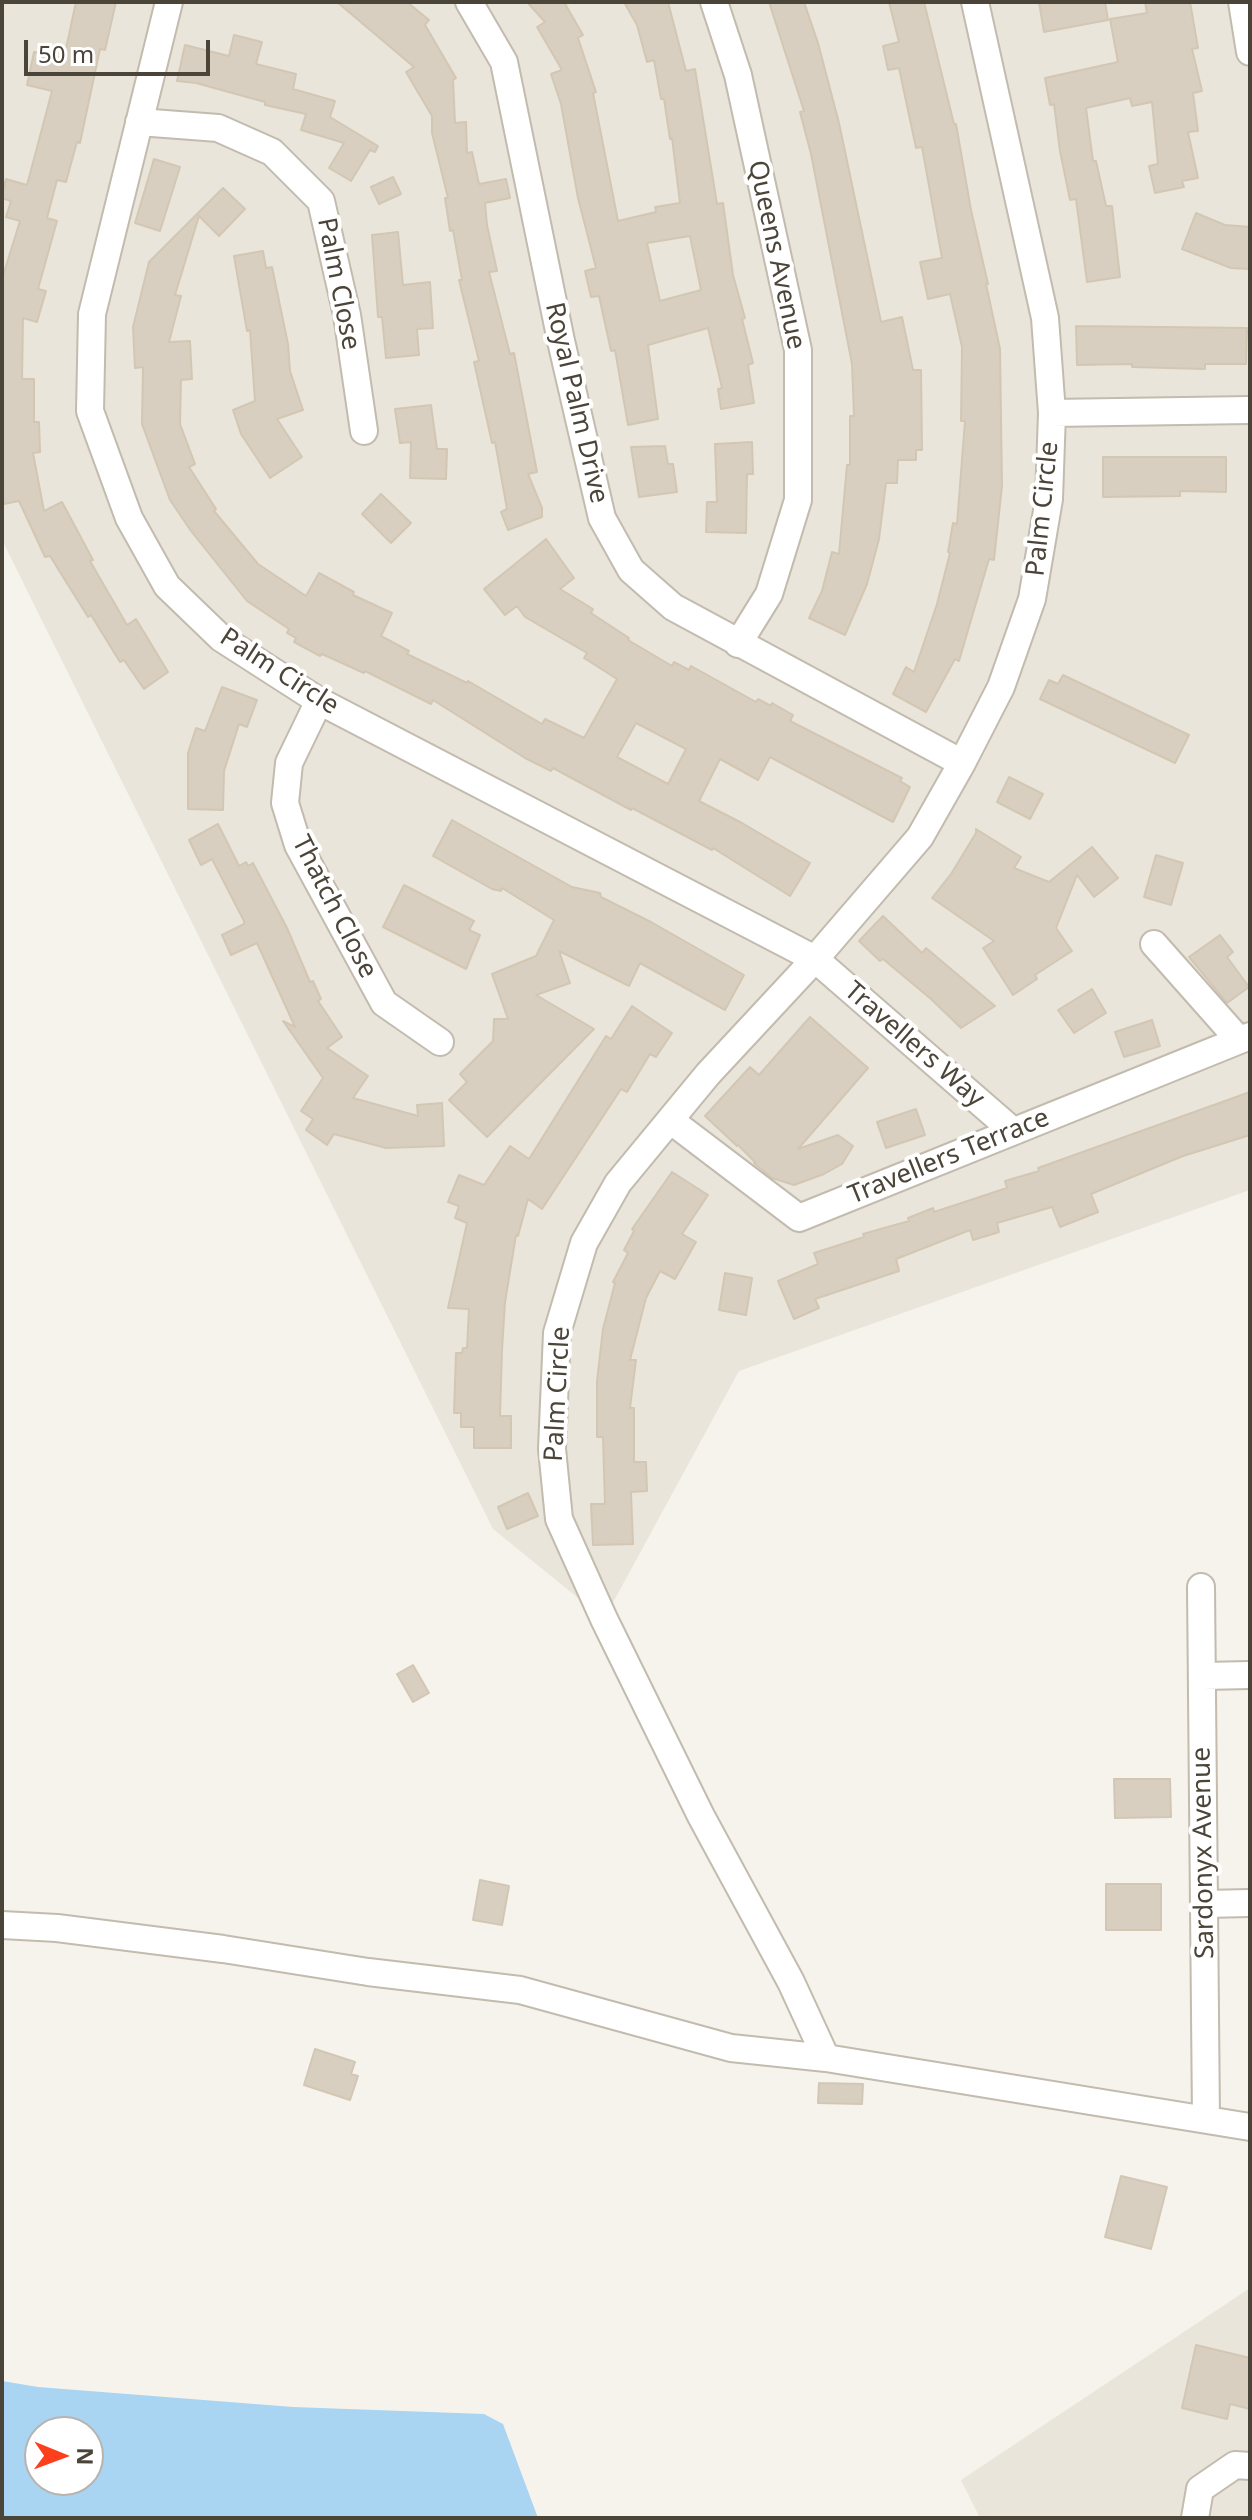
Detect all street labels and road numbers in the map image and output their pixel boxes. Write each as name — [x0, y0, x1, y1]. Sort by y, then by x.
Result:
street label: Queens Avenue — [741, 158, 811, 352]
street label: Palm Close — [310, 215, 366, 353]
street label: Royal Palm Drive — [538, 300, 614, 506]
street label: Palm Circle — [1020, 440, 1066, 578]
street label: Palm Circle — [214, 622, 344, 722]
street label: Thatch Close — [285, 831, 383, 983]
street label: Travellers Way — [838, 976, 990, 1114]
street label: Travellers Terrace — [844, 1102, 1054, 1212]
street label: Palm Circle — [539, 1326, 577, 1462]
street label: Sardonyx Avenue — [1187, 1747, 1221, 1959]

